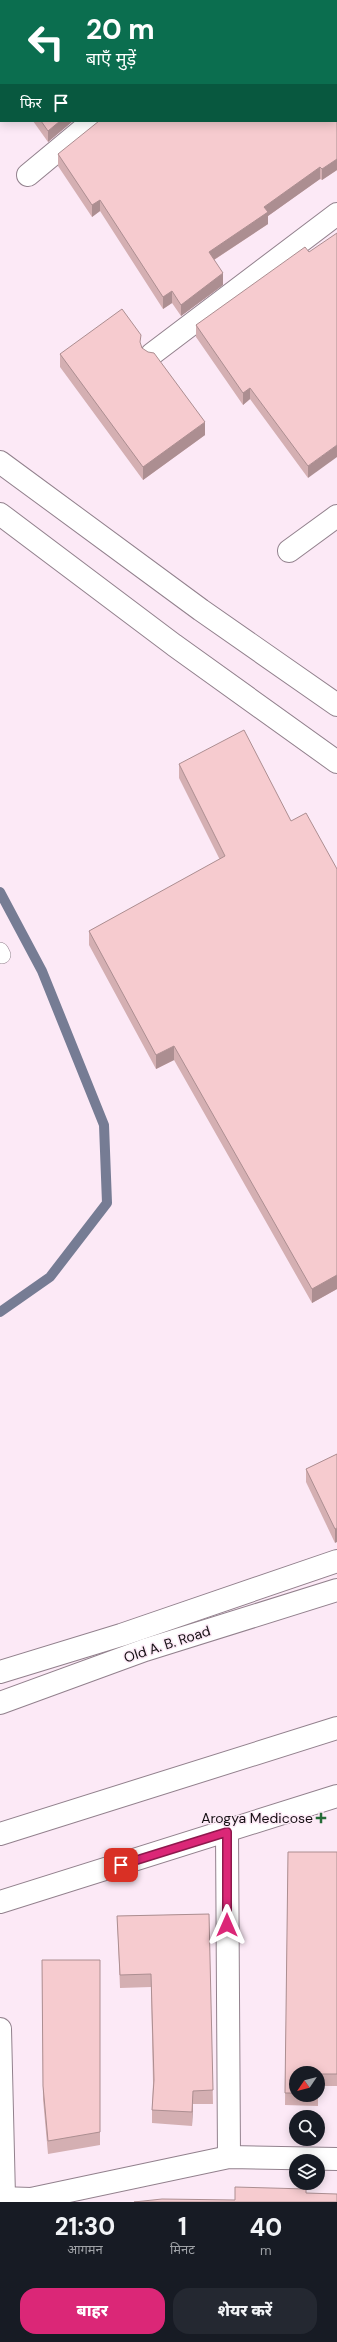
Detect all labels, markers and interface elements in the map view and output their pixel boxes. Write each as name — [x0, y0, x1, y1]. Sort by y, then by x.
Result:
text: 20 m — [86, 11, 155, 48]
icon: left — [20, 16, 72, 68]
text: बाएँ मुड़ें — [86, 47, 136, 71]
icon: arrive — [50, 92, 72, 114]
text: फिर — [20, 93, 42, 113]
street label: Old A. B. Road — [122, 1622, 212, 1666]
place label: Arogya Medicose — [201, 1809, 313, 1827]
marker: Arogya Medicose — [316, 1813, 326, 1823]
pin — [104, 1848, 138, 1882]
icon: arrive — [110, 1854, 132, 1876]
position arrow — [206, 1904, 248, 1946]
north arrow — [289, 2066, 325, 2102]
map controls — [289, 2066, 325, 2190]
button: search — [289, 2110, 325, 2146]
button: layers — [289, 2154, 325, 2190]
text: 21:30 — [55, 2211, 115, 2242]
text: 1 — [178, 2211, 187, 2242]
text: 40 — [250, 2212, 282, 2243]
text: आगमन — [67, 2241, 103, 2258]
text: मिनट — [170, 2241, 195, 2258]
text: m — [260, 2242, 272, 2259]
button: बाहर — [20, 2288, 165, 2334]
button: शेयर करें — [173, 2288, 317, 2334]

